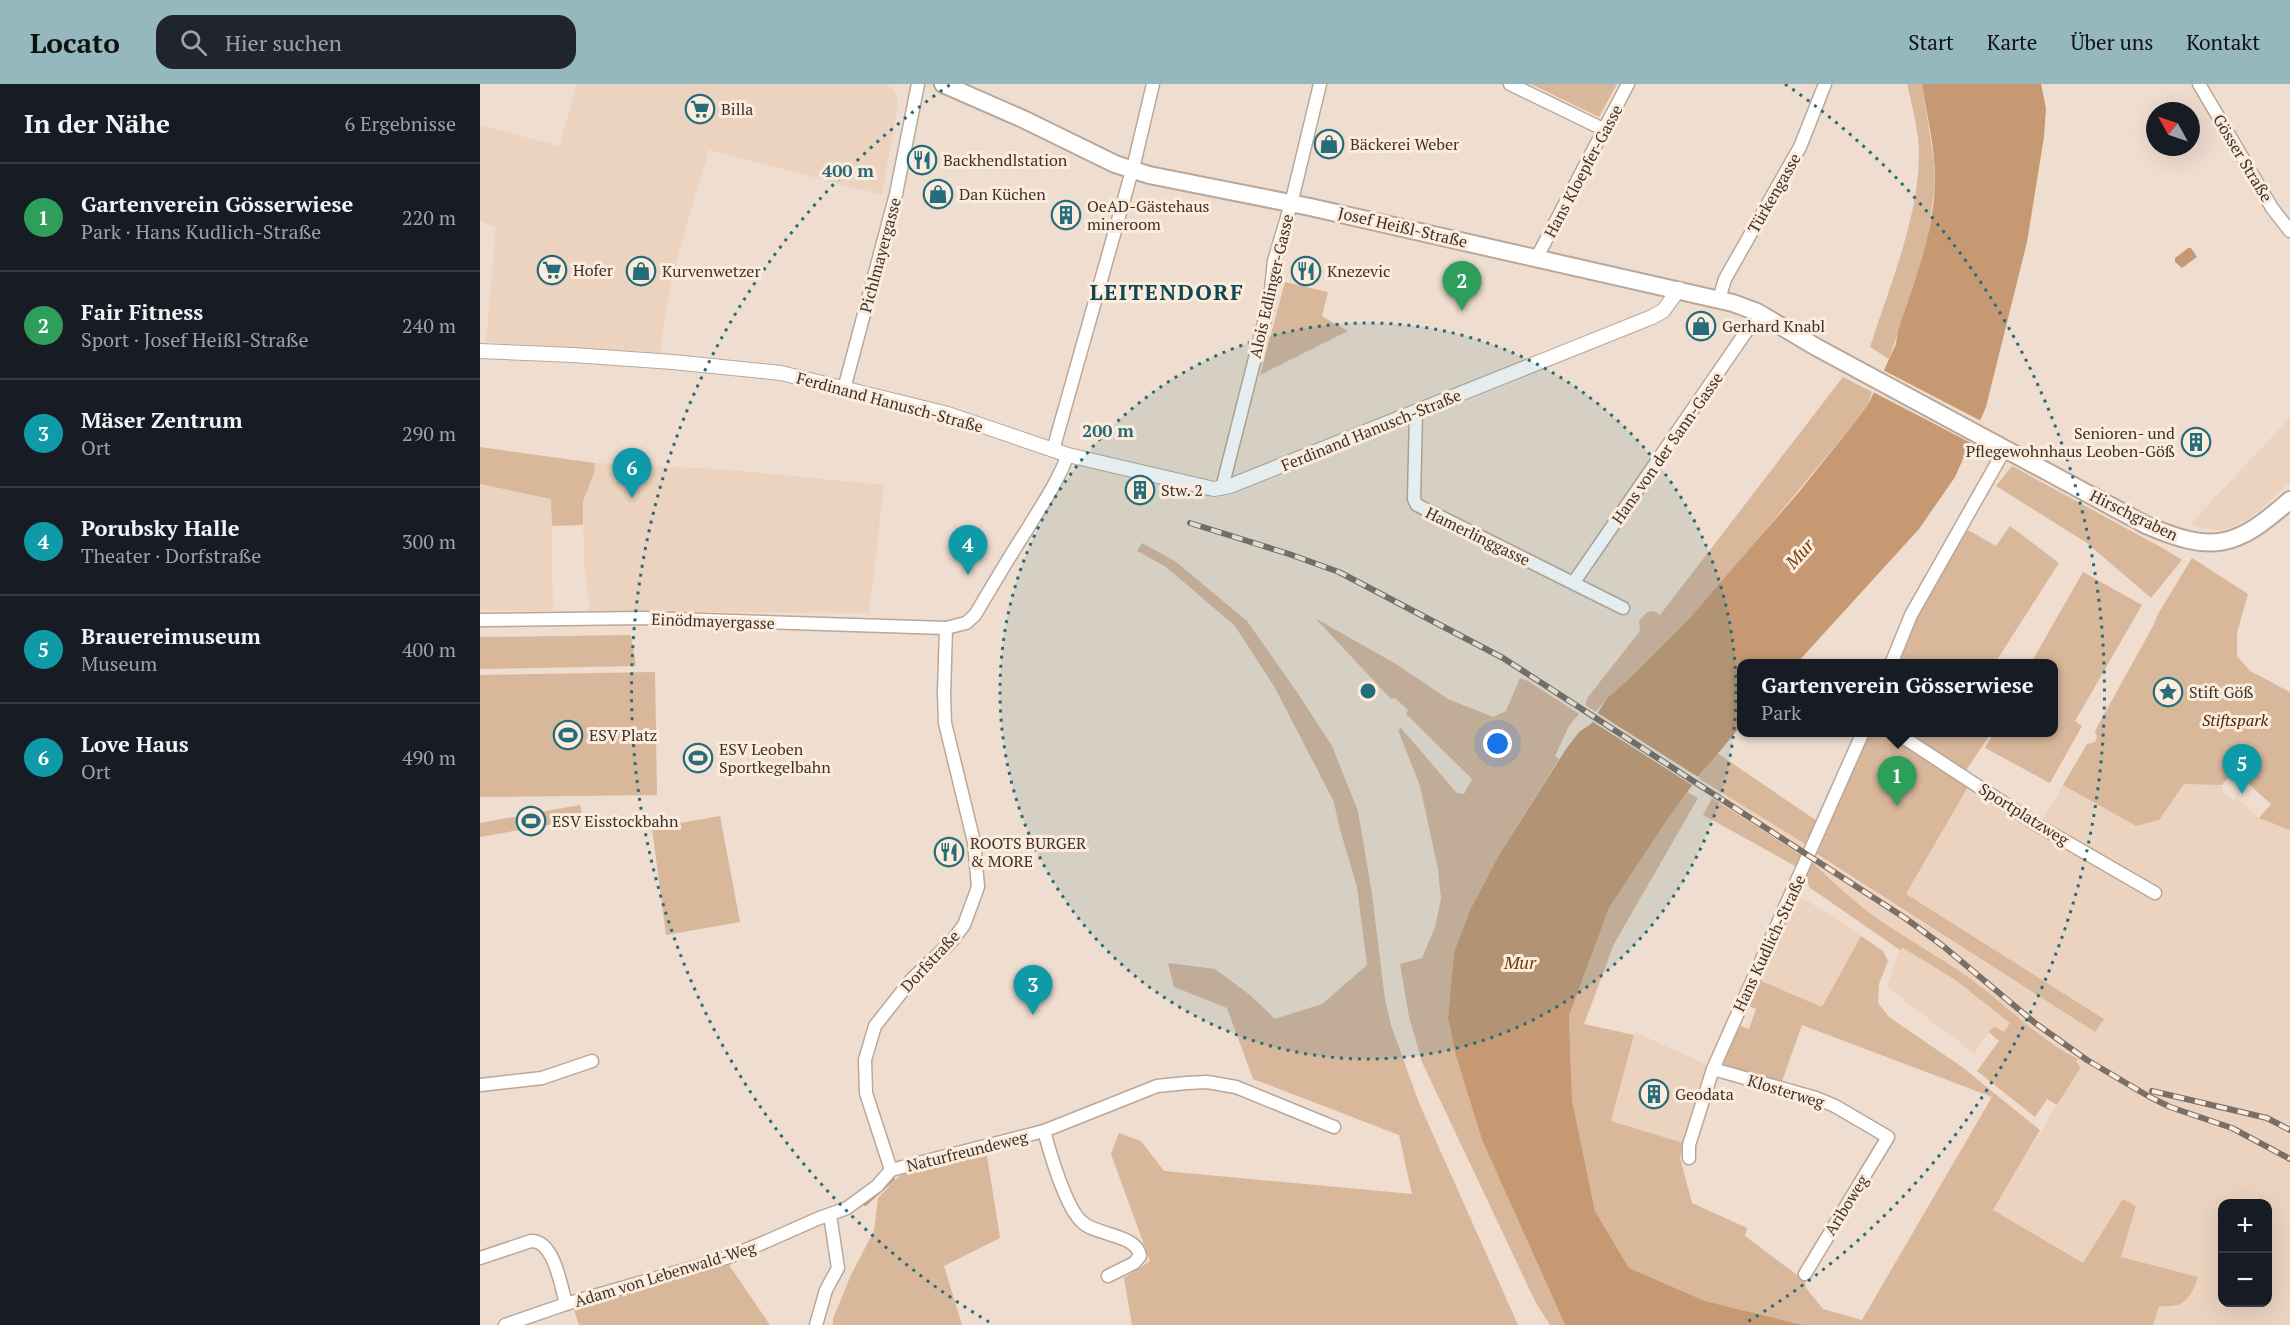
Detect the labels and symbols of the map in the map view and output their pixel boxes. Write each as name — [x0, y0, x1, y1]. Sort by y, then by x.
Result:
supermarket icon: Billa — [684, 93, 716, 125]
place label: Billa — [721, 98, 753, 120]
street label: Hans Kloepfer-Gasse — [1539, 101, 1627, 241]
north arrow — [2146, 102, 2200, 156]
street label: Gösser Straße — [2208, 110, 2278, 206]
shop icon: Bäckerei Weber — [1313, 128, 1345, 160]
place label: Bäckerei Weber — [1350, 133, 1460, 155]
restaurant icon: Backhendlstation — [906, 144, 938, 176]
place label: Backhendlstation — [943, 149, 1068, 171]
street label: Türkengasse — [1742, 149, 1806, 237]
text: 400 m — [822, 158, 874, 182]
shop icon: Dan Küchen — [922, 178, 954, 210]
place label: Dan Küchen — [959, 183, 1046, 205]
street label: Pichlmayergasse — [854, 195, 906, 315]
place label: OeAD-Gästehaus mineroom — [1087, 195, 1210, 235]
building icon: OeAD-Gästehaus mineroom — [1050, 199, 1082, 231]
street label: Josef Heißl-Straße — [1336, 201, 1470, 253]
street label: Alois Edlinger-Gasse — [1244, 212, 1298, 360]
supermarket icon: Hofer — [536, 254, 568, 286]
shop icon: Kurvenwetzer — [625, 255, 657, 287]
restaurant icon: Knezevic — [1290, 255, 1322, 287]
place label: Hofer — [573, 259, 614, 281]
place label: Kurvenwetzer — [662, 260, 761, 282]
place label: Knezevic — [1327, 260, 1390, 282]
pin: 2 — [1442, 262, 1482, 311]
district label: LEITENDORF — [1090, 277, 1244, 306]
shop icon: Gerhard Knabl — [1685, 310, 1717, 342]
place label: Gerhard Knabl — [1722, 315, 1825, 337]
street label: Ferdinand Hanusch-Straße — [794, 366, 986, 438]
street label: Hans von der Sann-Gasse — [1606, 368, 1728, 528]
street label: Ferdinand Hanusch-Straße — [1278, 384, 1464, 476]
text: 200 m — [1082, 418, 1134, 442]
place label: Senioren- und Pflegewohnhaus Leoben-Göß — [1966, 422, 2175, 462]
building icon: Senioren- und Pflegewohnhaus Leoben-Göß — [2180, 426, 2212, 458]
pin: 6 — [612, 448, 652, 498]
building icon: Stw. 2 — [1124, 474, 1156, 506]
place label: Stw. 2 — [1161, 479, 1203, 501]
street label: Hirschgraben — [2086, 484, 2182, 546]
street label: Hamerlinggasse — [1422, 501, 1534, 571]
pin: 4 — [948, 526, 988, 575]
water label: Mur — [1779, 533, 1820, 574]
street label: Einödmayergasse — [651, 608, 775, 634]
place icon: Stift Göß — [2152, 676, 2184, 708]
centre of rings — [1358, 681, 1378, 701]
place label: Stift Göß — [2189, 681, 2254, 703]
park label: Stiftspark — [2202, 709, 2268, 731]
sports icon: ESV Platz — [552, 719, 584, 751]
place label: ESV Platz — [589, 724, 657, 746]
your location — [1483, 729, 1512, 758]
place label: ESV Leoben Sportkegelbahn — [719, 738, 831, 778]
sports icon: ESV Leoben Sportkegelbahn — [682, 742, 714, 774]
pin: 5 — [2222, 744, 2262, 794]
pin: 1 — [1878, 756, 1916, 806]
street label: Sportplatzweg — [1975, 778, 2074, 851]
sports icon: ESV Eisstockbahn — [515, 805, 547, 837]
place label: ESV Eisstockbahn — [552, 810, 679, 832]
place label: ROOTS BURGER & MORE — [970, 832, 1087, 872]
restaurant icon: ROOTS BURGER & MORE — [933, 836, 965, 868]
street label: Hans Kudlich-Straße — [1728, 871, 1810, 1015]
street label: Dorfstraße — [896, 925, 964, 997]
water label: Mur — [1503, 950, 1537, 974]
pin: 3 — [1014, 966, 1052, 1015]
street label: Klosterweg — [1745, 1069, 1828, 1113]
building icon: Geodata — [1638, 1078, 1670, 1110]
place label: Geodata — [1675, 1083, 1734, 1105]
street label: Naturfreundeweg — [904, 1125, 1030, 1177]
street label: Ariboweg — [1819, 1170, 1873, 1239]
street label: Adam von Lebenwald-Weg — [572, 1236, 759, 1312]

